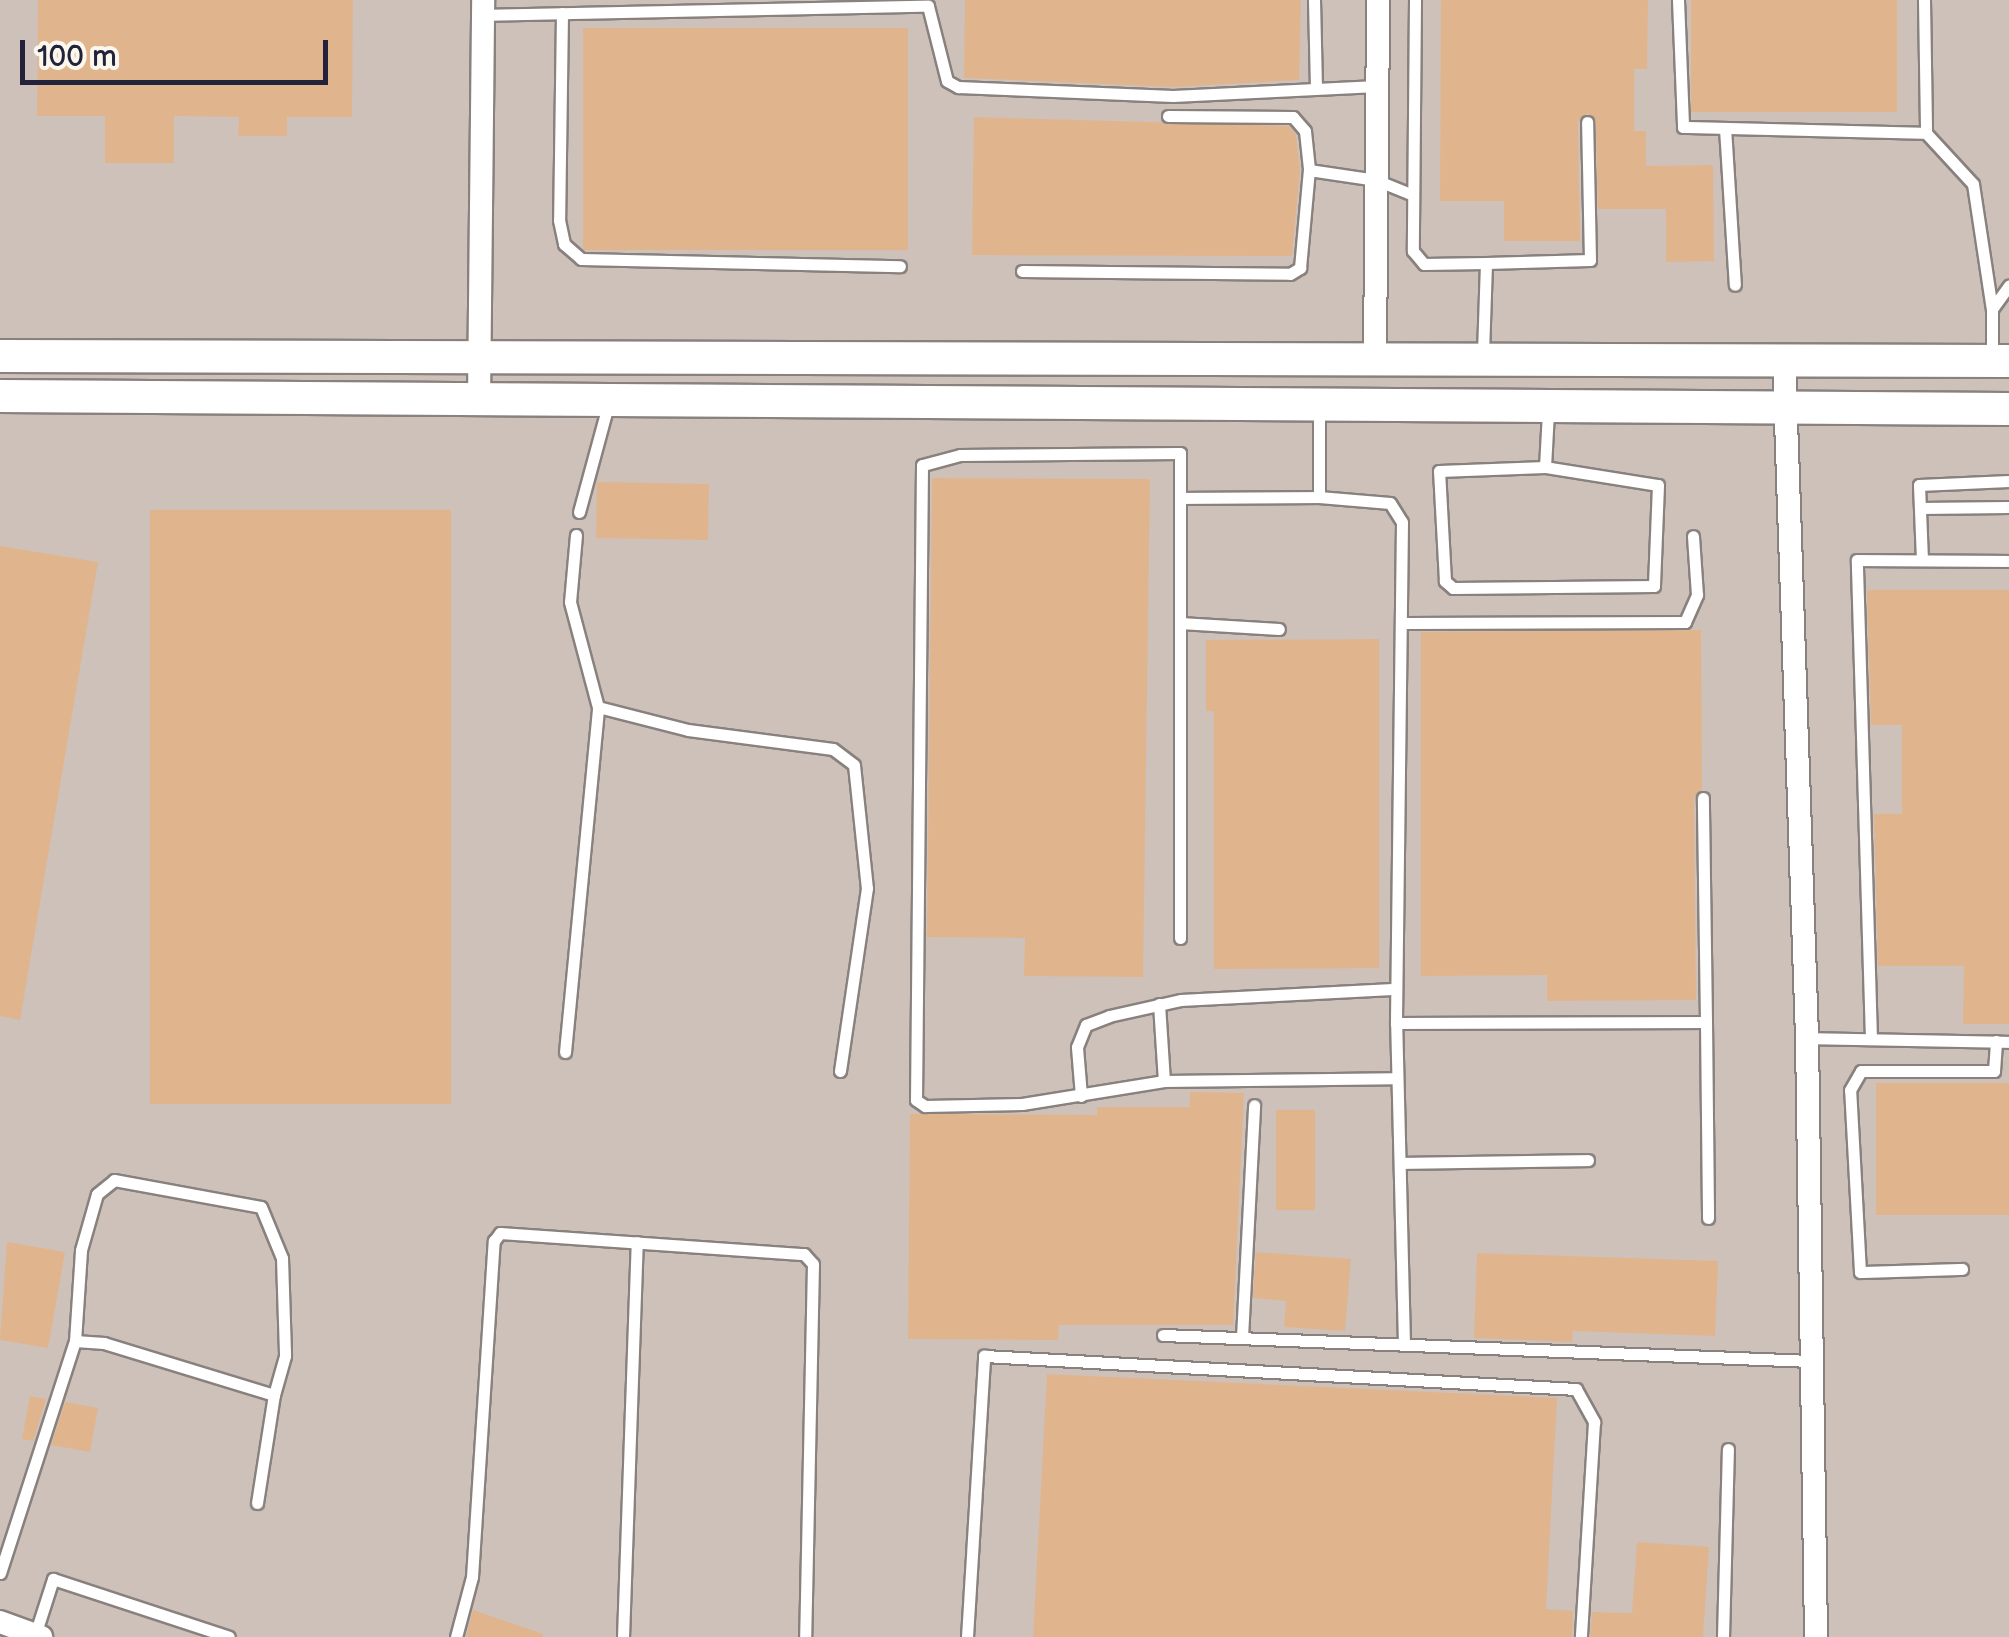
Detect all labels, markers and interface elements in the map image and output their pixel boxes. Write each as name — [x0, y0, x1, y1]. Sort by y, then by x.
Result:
scale bar — [25, 20, 332, 82]
text: 100 m — [37, 39, 117, 75]

